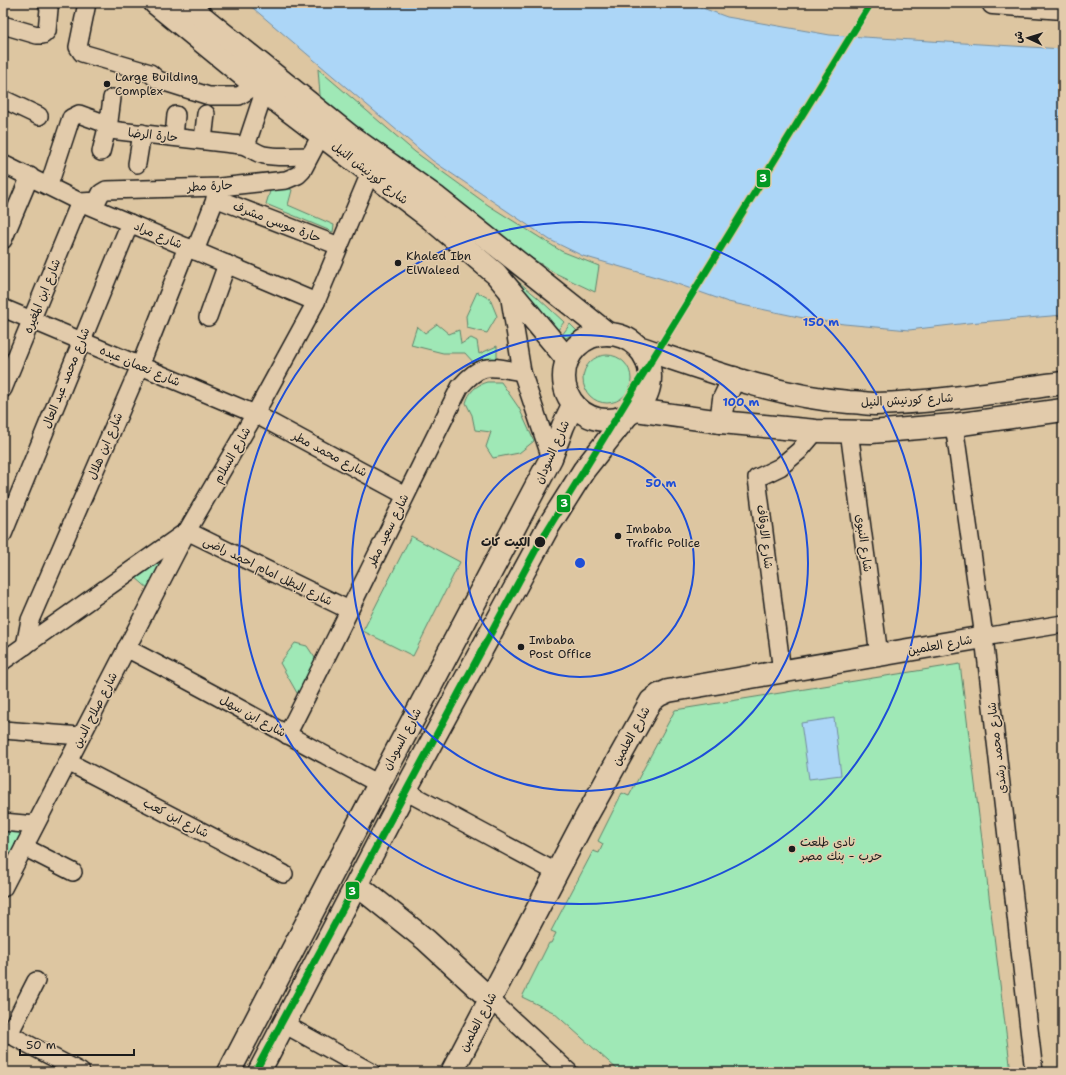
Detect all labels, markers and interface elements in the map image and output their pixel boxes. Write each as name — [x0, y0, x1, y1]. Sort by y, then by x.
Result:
north arrow — [1008, 18, 1048, 58]
text: ش — [1011, 31, 1026, 44]
place label: Large Building Complex — [115, 69, 198, 99]
marker: Large Building Complex — [102, 79, 112, 89]
street label: حارة الرضا — [127, 124, 179, 146]
street label: شارع كورنيش النيل — [328, 138, 411, 209]
line badge: 3 — [756, 169, 771, 188]
text: 3 — [759, 171, 767, 186]
street label: حارة مطر — [186, 177, 233, 195]
street label: حارة موسى مشرف — [231, 198, 323, 246]
street label: شارع مراد — [131, 218, 185, 253]
place label: Khaled Ibn ElWaleed — [406, 248, 471, 278]
street label: شارع ابن المغيره — [20, 256, 65, 336]
marker: Khaled Ibn ElWaleed — [393, 258, 403, 268]
text: 150 m — [803, 314, 839, 330]
street label: شارع محمد عبد العال — [38, 325, 94, 431]
street label: شارع نعمان عبده — [97, 342, 183, 391]
street label: شارع كورنيش النيل — [860, 390, 954, 411]
text: 100 m — [723, 394, 760, 410]
street label: شارع ابن هلال — [84, 410, 127, 482]
street label: شارع السودان — [531, 418, 574, 487]
street label: شارع السلام — [210, 424, 255, 486]
street label: شارع محمد مطر — [289, 427, 370, 481]
text: 50 m — [646, 475, 677, 491]
street label: شارع سعيد مطر — [363, 491, 413, 570]
line badge: 3 — [556, 494, 571, 513]
text: 3 — [560, 496, 568, 511]
street label: شارع الاوقاف — [752, 504, 777, 570]
street label: شارع النبوى — [851, 513, 876, 573]
place label: Imbaba Traffic Police — [626, 521, 701, 551]
marker: Imbaba Traffic Police — [613, 531, 623, 541]
street label: شارع البطل امام احمد راضى — [200, 533, 335, 610]
place label: الکيت کات — [481, 534, 530, 550]
marker: الکيت کات — [533, 535, 547, 549]
centre of rings — [573, 556, 587, 570]
street label: شارع العلمين — [906, 631, 974, 660]
place label: Imbaba Post Office — [529, 632, 592, 662]
marker: Imbaba Post Office — [516, 642, 526, 652]
street label: شارع صلاح الدين — [69, 669, 122, 751]
street label: شارع ابن سهل — [217, 691, 289, 742]
street label: شارع محمد رشدى — [983, 701, 1012, 795]
street label: شارع العلمين — [608, 704, 655, 769]
street label: شارع السودان — [379, 705, 426, 773]
street label: شارع ابن كعب — [140, 795, 211, 842]
place label: نادى طلعت حرب - بنك مصر — [799, 834, 882, 864]
marker: نادى طلعت حرب - بنك مصر — [787, 844, 797, 854]
line badge: 3 — [345, 881, 360, 900]
text: 3 — [348, 884, 356, 899]
street label: شارع العلمين — [456, 989, 501, 1055]
scale bar — [20, 1031, 134, 1057]
text: 50 m — [26, 1037, 56, 1053]

